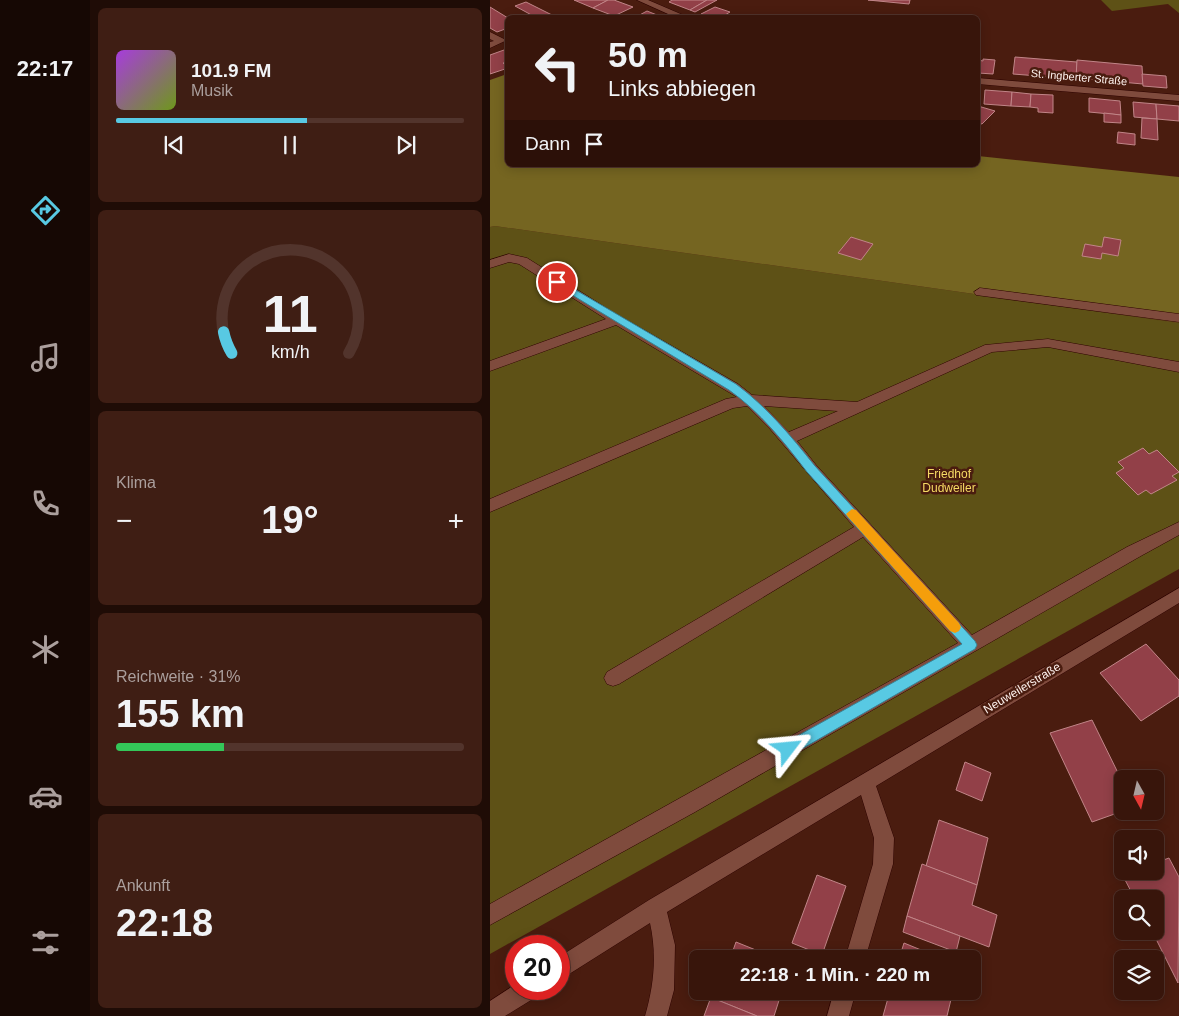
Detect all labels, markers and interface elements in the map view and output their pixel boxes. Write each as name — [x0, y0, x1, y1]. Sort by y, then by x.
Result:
icon: left — [525, 35, 590, 100]
text: 50 m — [608, 35, 688, 74]
text: 22:17 — [17, 56, 73, 81]
text: 101.9 FM — [191, 60, 271, 81]
street label: St. Ingberter Straße — [1030, 67, 1128, 87]
text: Links abbiegen — [608, 76, 756, 101]
text: Musik — [191, 82, 233, 99]
icon: arrive — [580, 130, 608, 158]
icon: previous — [160, 131, 188, 159]
icon: pause — [276, 131, 304, 159]
icon: next — [392, 131, 420, 159]
text: Dann — [525, 133, 570, 154]
icon: directions — [28, 193, 63, 228]
pin — [536, 261, 578, 303]
icon: arrive — [543, 268, 571, 296]
text: 11 — [263, 285, 317, 343]
icon: music — [28, 340, 63, 375]
text: km/h — [271, 342, 309, 362]
park label: Friedhof Dudweiler — [922, 467, 976, 495]
text: Klima — [116, 474, 156, 491]
icon: phone — [28, 486, 63, 521]
text: 19° — [261, 499, 319, 541]
text: − — [116, 505, 132, 536]
text: + — [448, 505, 464, 536]
icon: climate — [28, 632, 63, 667]
street label: Neuweilerstraße — [981, 659, 1063, 717]
text: Reichweite · 31% — [116, 668, 241, 685]
text: 155 km — [116, 693, 245, 735]
position arrow — [761, 722, 813, 774]
north arrow — [1114, 770, 1164, 820]
map controls — [1114, 770, 1164, 1000]
icon: car — [28, 779, 63, 814]
button: sound — [1114, 830, 1164, 880]
text: Ankunft — [116, 877, 170, 894]
button: search — [1114, 890, 1164, 940]
text: 22:18 — [116, 902, 213, 944]
icon: filters — [28, 925, 63, 960]
speed limit sign: 20 — [505, 935, 570, 1000]
button: layers — [1114, 950, 1164, 1000]
text: 22:18 · 1 Min. · 220 m — [740, 964, 930, 985]

